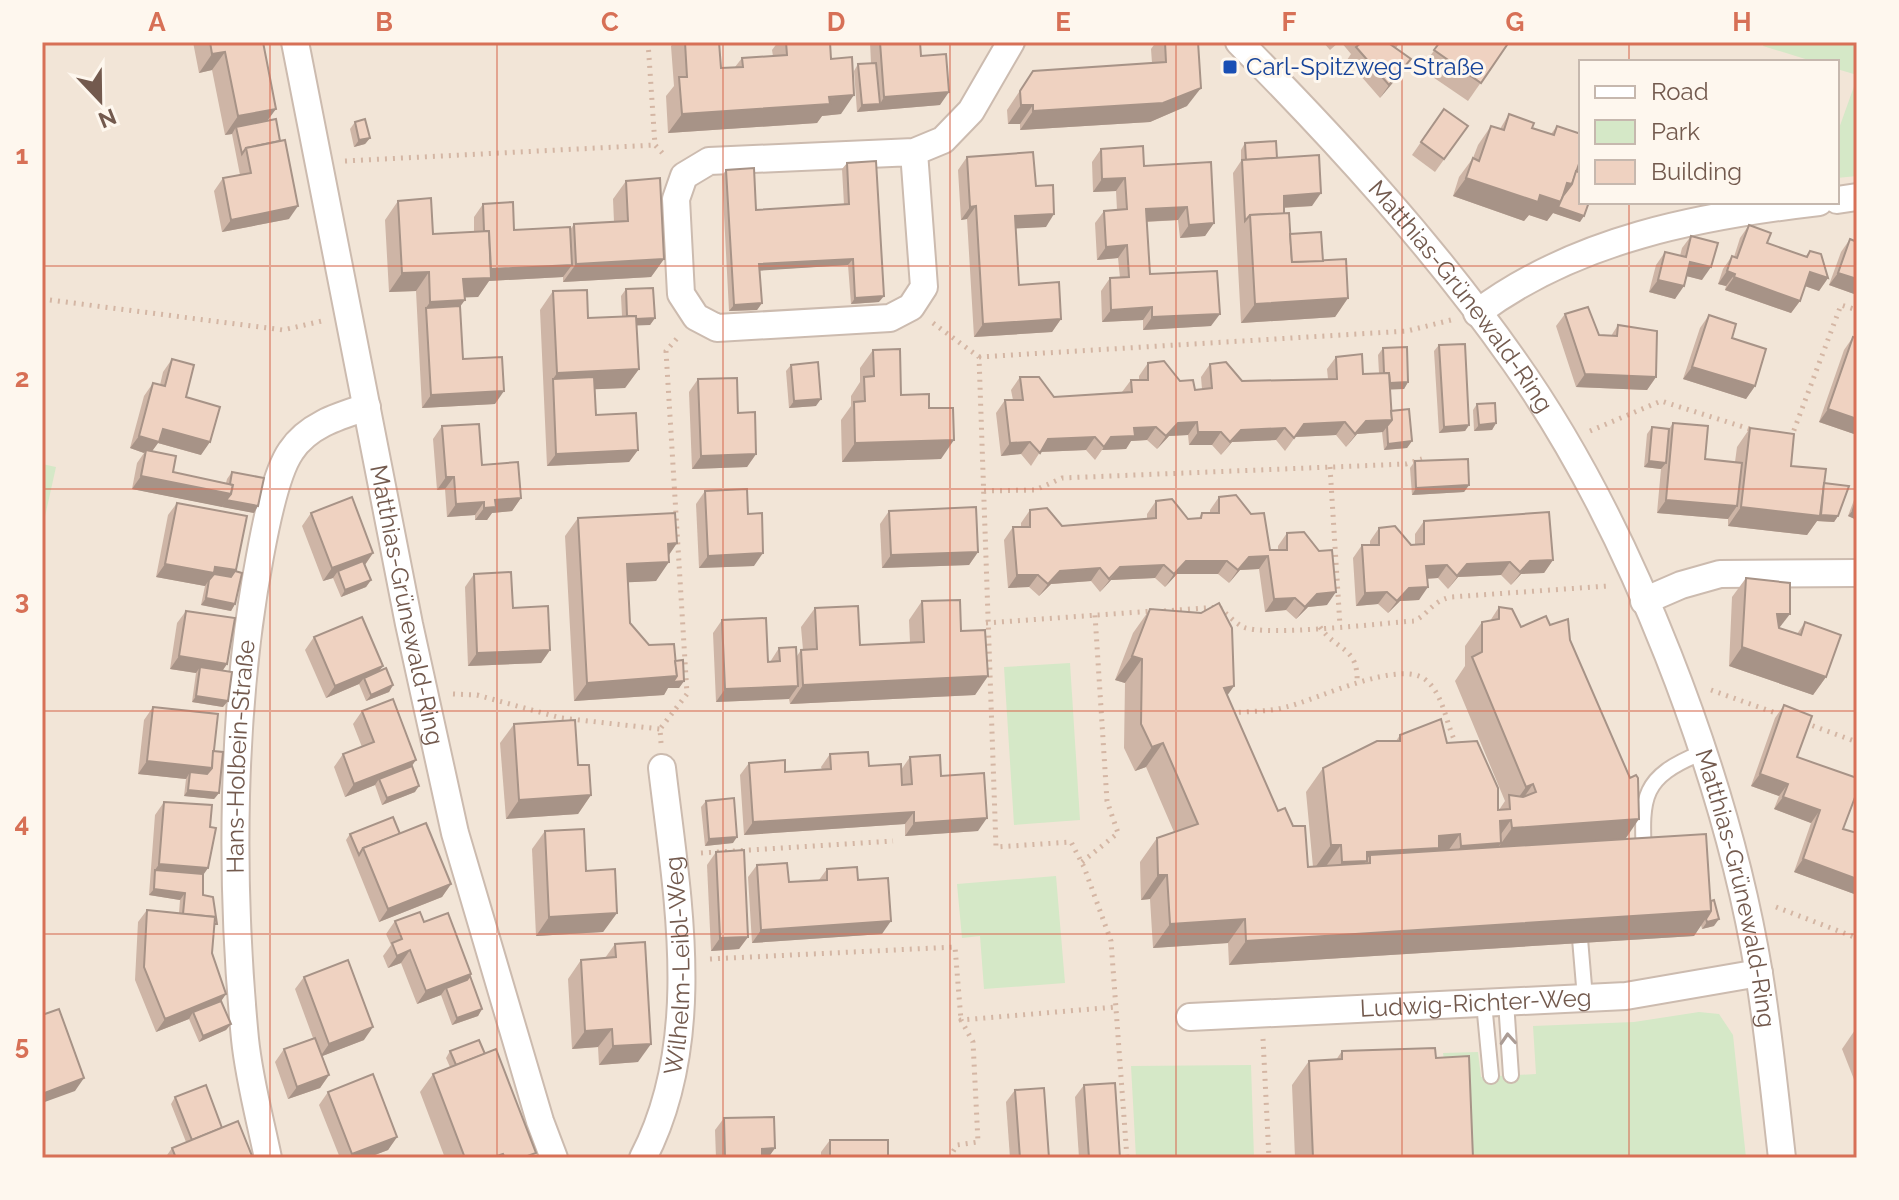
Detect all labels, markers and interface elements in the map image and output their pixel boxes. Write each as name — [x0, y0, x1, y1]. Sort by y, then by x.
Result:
text: A — [148, 7, 166, 37]
text: B — [375, 7, 393, 37]
text: C — [601, 7, 619, 37]
text: D — [827, 7, 845, 37]
text: E — [1055, 7, 1071, 37]
text: F — [1282, 7, 1297, 37]
text: G — [1506, 7, 1524, 37]
text: H — [1732, 7, 1752, 37]
place label: Carl-Spitzweg-Straße — [1246, 52, 1484, 81]
marker: Carl-Spitzweg-Straße — [1221, 58, 1239, 76]
north arrow — [60, 60, 140, 140]
legend — [1579, 60, 1839, 204]
text: Road — [1651, 77, 1709, 106]
text: N — [95, 103, 120, 134]
text: Park — [1651, 117, 1700, 146]
text: 1 — [16, 140, 29, 170]
text: Building — [1651, 157, 1742, 186]
street label: Matthias-Grünewald-Ring — [1362, 174, 1559, 417]
text: 2 — [15, 363, 29, 393]
street label: Matthias-Grünewald-Ring — [364, 462, 450, 748]
text: 3 — [15, 585, 29, 615]
street label: Hans-Holbein-Straße — [220, 638, 261, 874]
street label: Matthias-Grünewald-Ring — [1689, 745, 1782, 1029]
text: 4 — [15, 808, 29, 838]
street label: Wilhelm-Leibl-Weg — [658, 855, 696, 1077]
street label: Ludwig-Richter-Weg — [1359, 983, 1592, 1023]
text: 5 — [15, 1030, 29, 1060]
one-way arrow — [1500, 1032, 1517, 1045]

